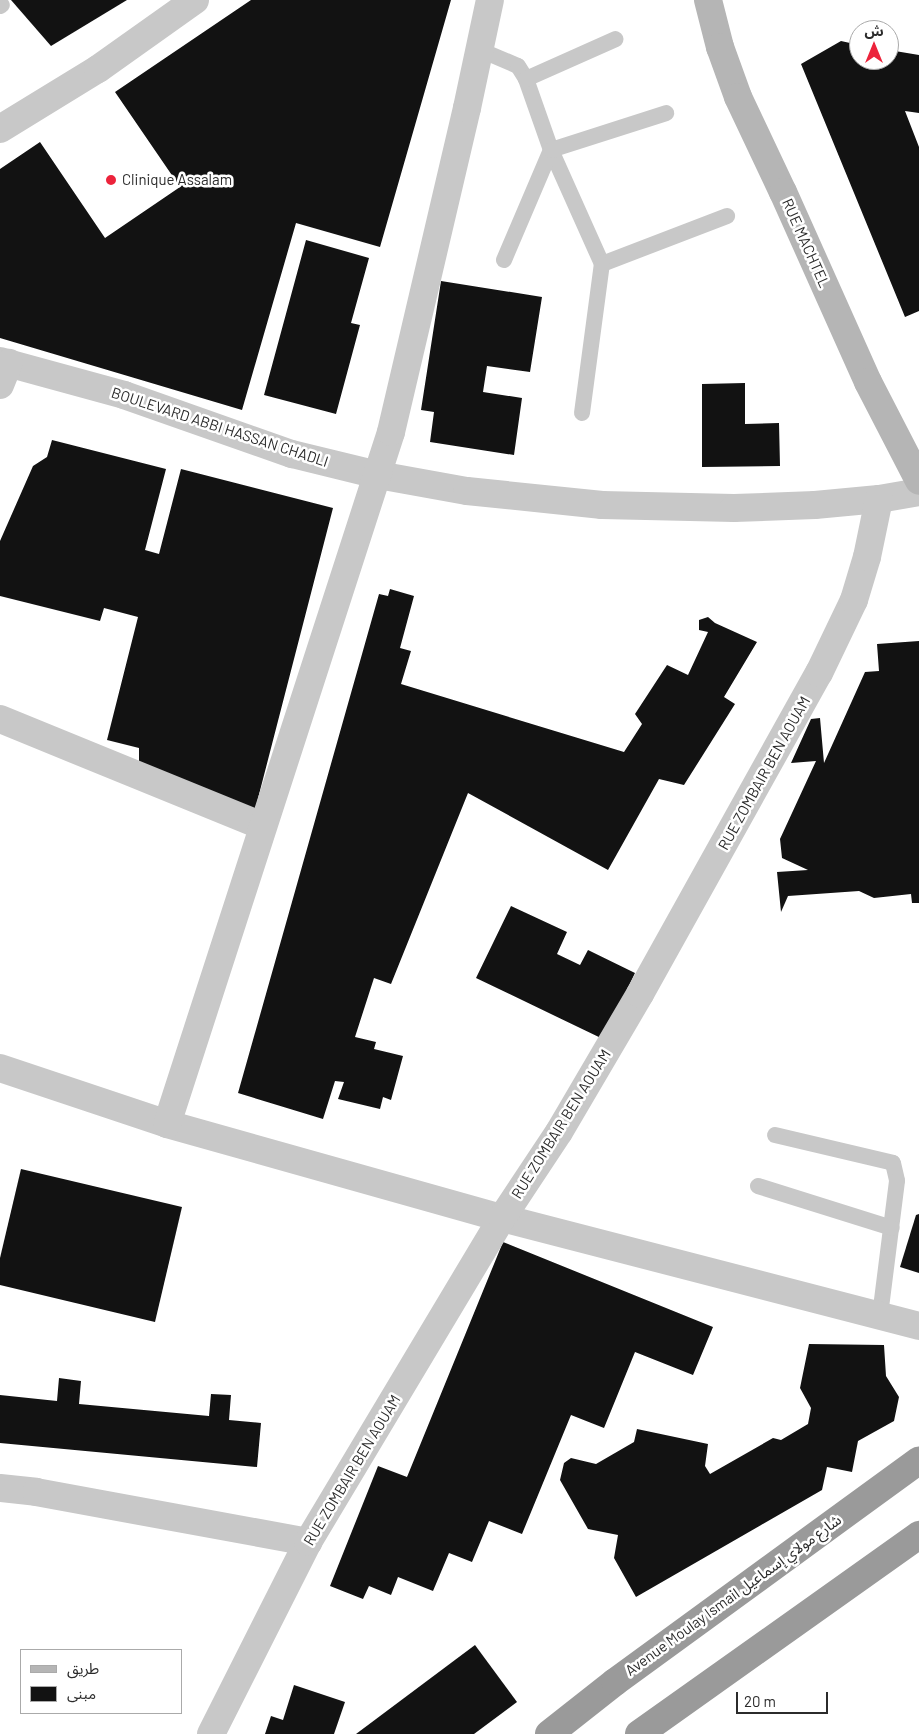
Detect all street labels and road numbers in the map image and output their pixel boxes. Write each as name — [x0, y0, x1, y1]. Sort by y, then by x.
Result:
street label: RUE MACHTEL — [778, 196, 834, 290]
street label: BOULEVARD ABBI HASSAN CHADLI — [109, 383, 331, 471]
street label: RUE ZOMBAIR BEN AOUAM — [714, 693, 814, 853]
street label: RUE ZOMBAIR BEN AOUAM — [508, 1046, 614, 1202]
street label: RUE ZOMBAIR BEN AOUAM — [300, 1391, 404, 1549]
street label: Avenue Moulay Ismail شارع مولاي إسماعيل — [621, 1511, 845, 1679]

